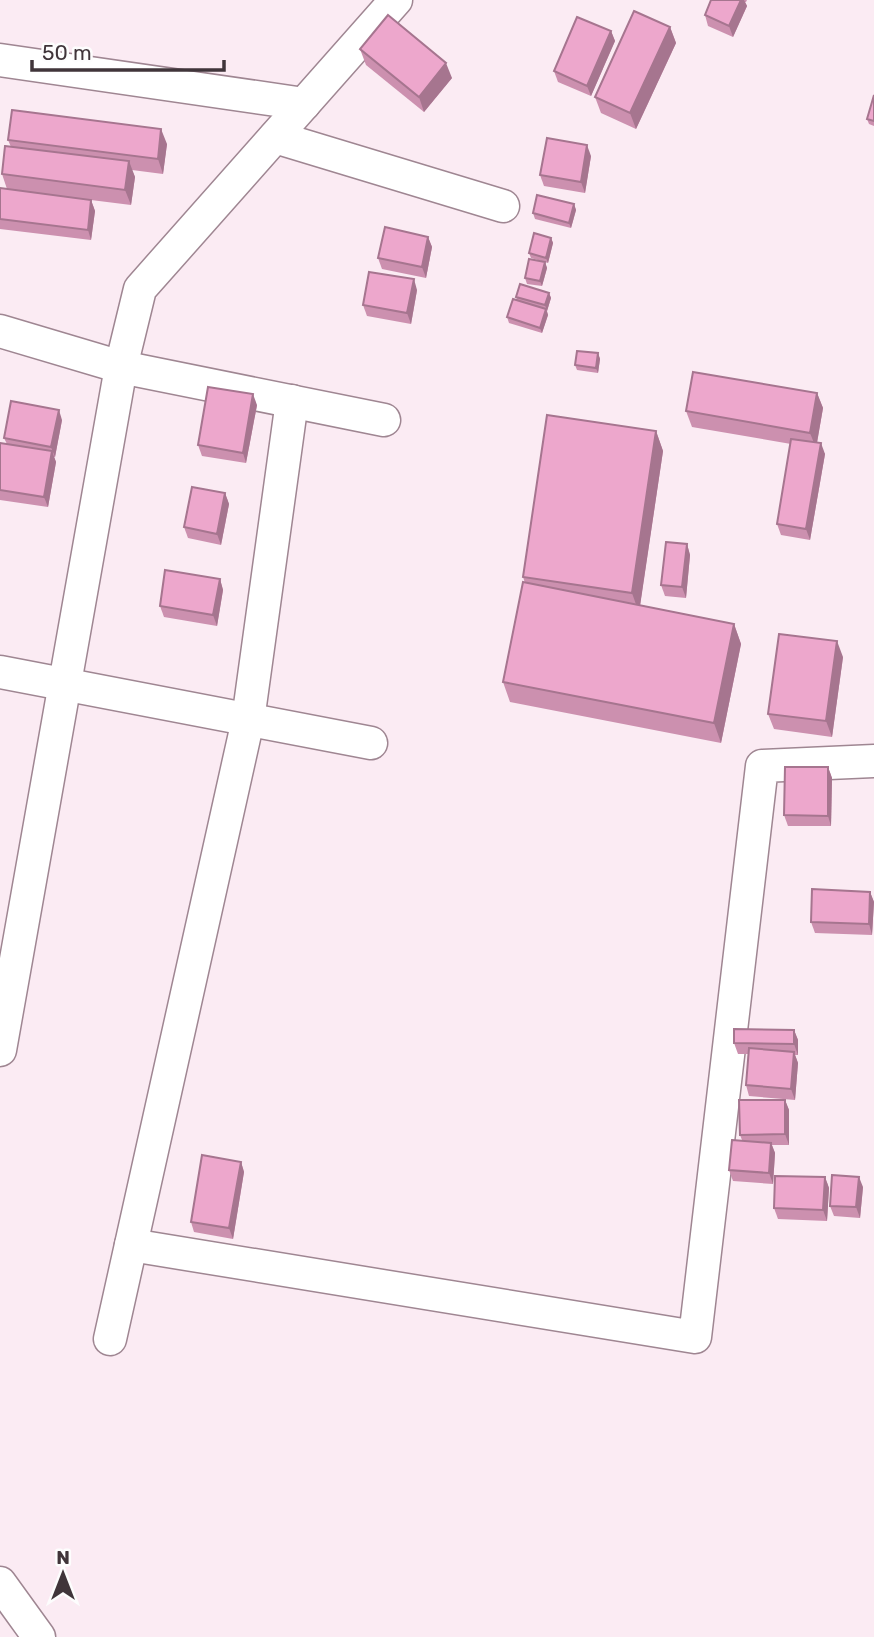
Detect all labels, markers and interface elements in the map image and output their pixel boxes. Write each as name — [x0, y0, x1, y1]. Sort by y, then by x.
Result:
scale bar — [32, 28, 224, 72]
text: 50 m — [42, 40, 92, 65]
north arrow — [28, 1539, 98, 1609]
text: N — [56, 1546, 70, 1569]

